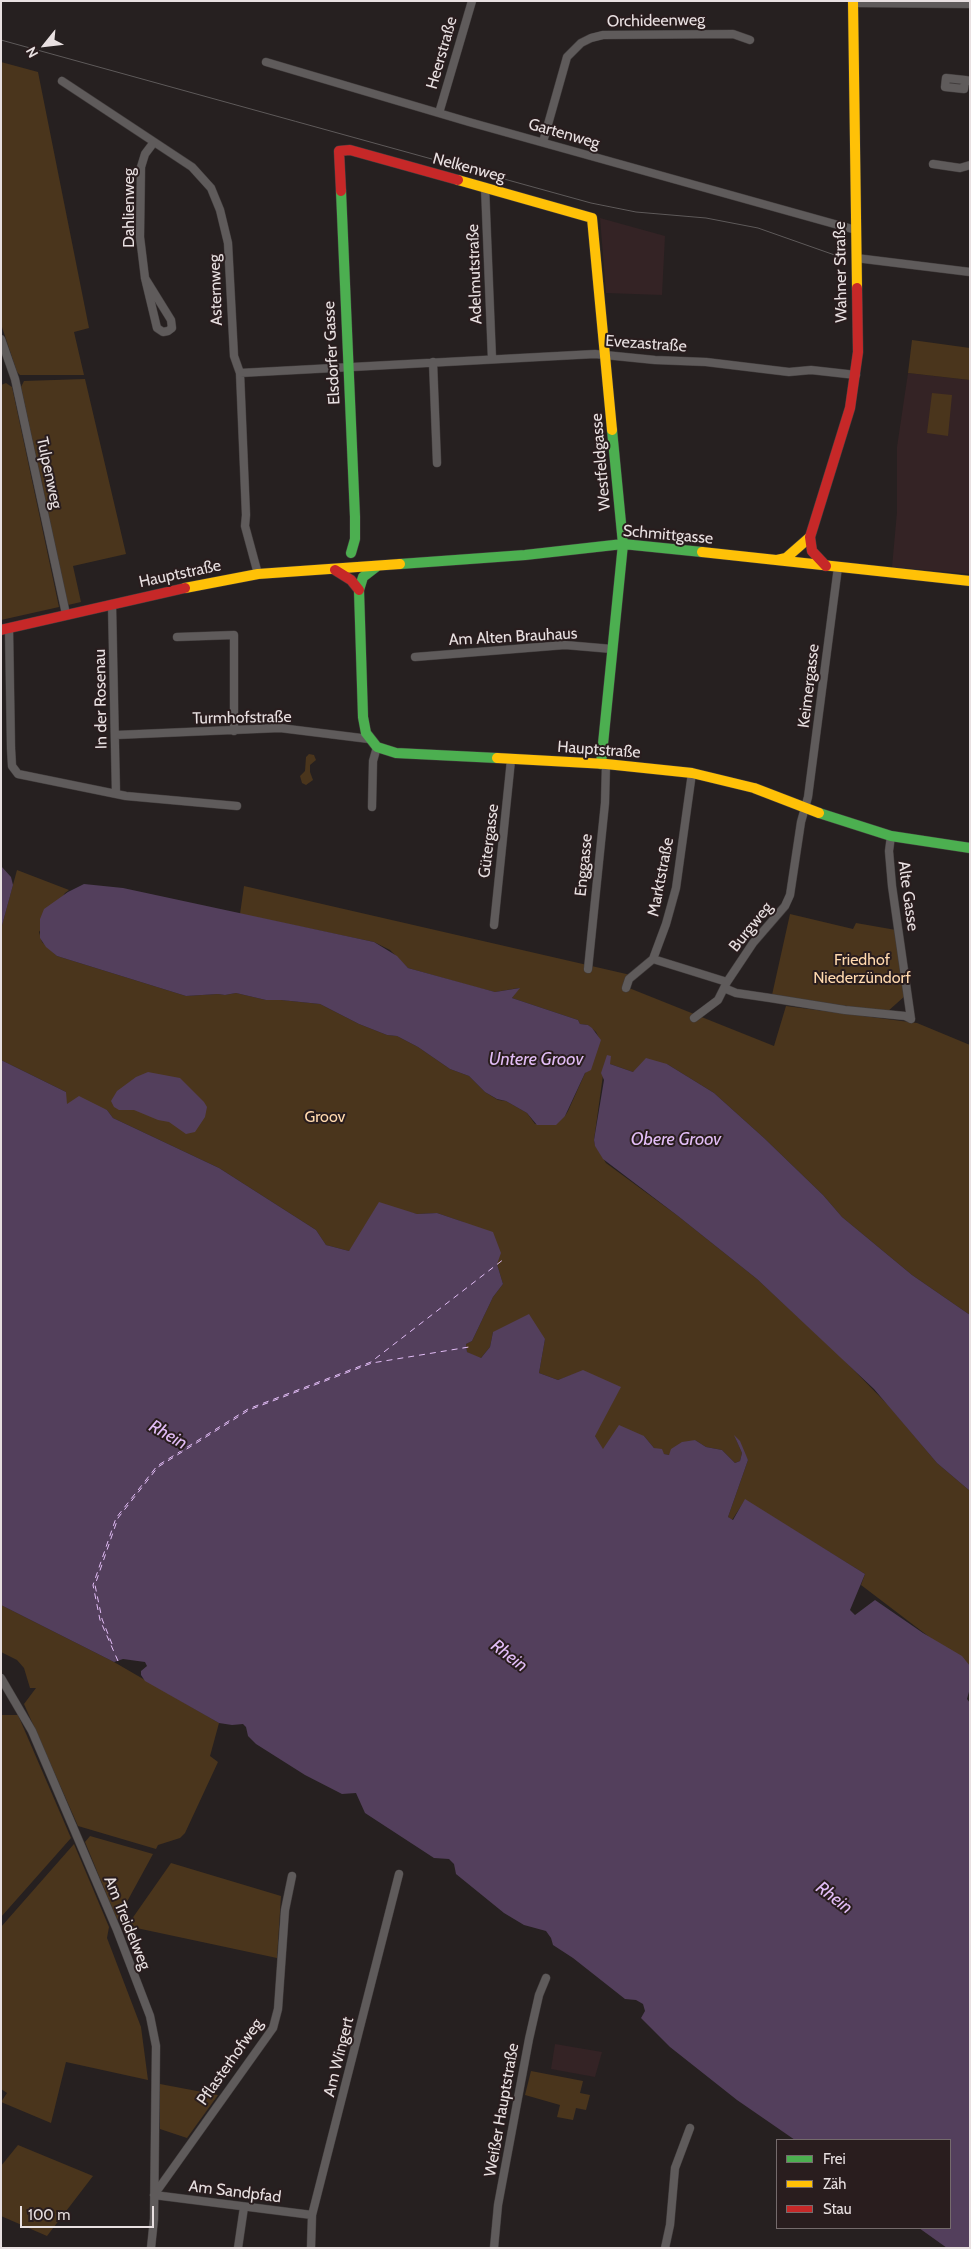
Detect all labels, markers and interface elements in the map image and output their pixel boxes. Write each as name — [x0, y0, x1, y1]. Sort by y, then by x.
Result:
street label: Orchideenweg — [607, 11, 705, 31]
street label: Heerstraße — [423, 15, 461, 91]
north arrow — [20, 20, 70, 70]
text: N — [22, 44, 42, 61]
street label: Gartenweg — [526, 115, 602, 153]
street label: Nelkenweg — [431, 149, 507, 187]
street label: Dahlienweg — [119, 168, 139, 248]
street label: Wahner Straße — [831, 221, 851, 323]
street label: Adelmutstraße — [464, 224, 486, 324]
street label: Asternweg — [205, 254, 227, 326]
street label: Elsdorfer Gasse — [320, 301, 344, 405]
street label: Evezastraße — [605, 332, 687, 356]
street label: Westfeldgasse — [587, 412, 615, 512]
street label: Tulpenweg — [32, 435, 66, 511]
street label: Schmittgasse — [622, 521, 714, 549]
street label: Hauptstraße — [137, 556, 223, 592]
street label: Am Alten Brauhaus — [448, 624, 578, 650]
street label: Keimergasse — [794, 643, 824, 729]
street label: In der Rosenau — [91, 649, 111, 749]
street label: Turmhofstraße — [192, 708, 292, 728]
street label: Hauptstraße — [557, 738, 641, 762]
street label: Gütergasse — [475, 803, 503, 879]
street label: Enggasse — [571, 833, 597, 897]
street label: Marktstraße — [644, 836, 678, 918]
street label: Alte Gasse — [894, 860, 922, 932]
street label: Burgweg — [725, 898, 777, 956]
park label: Friedhof Niederzündorf — [813, 950, 911, 988]
water label: Untere Groov — [489, 1049, 583, 1071]
park label: Groov — [305, 1107, 345, 1127]
water label: Obere Groov — [631, 1129, 721, 1151]
water label: Rhein — [145, 1416, 191, 1454]
water label: Rhein — [486, 1635, 532, 1677]
street label: Am Treidelweg — [99, 1873, 155, 1973]
water label: Rhein — [811, 1877, 857, 1919]
street label: Pflasterhofweg — [193, 2015, 267, 2109]
street label: Am Wingert — [320, 2015, 358, 2099]
street label: Weißer Hauptstraße — [481, 2042, 523, 2178]
legend — [776, 2139, 951, 2229]
text: Frei — [823, 2150, 846, 2168]
text: Zäh — [823, 2175, 846, 2193]
street label: Am Sandpfad — [188, 2177, 282, 2207]
scale bar — [22, 2196, 156, 2228]
text: Stau — [823, 2200, 852, 2218]
text: 100 m — [28, 2206, 70, 2224]

